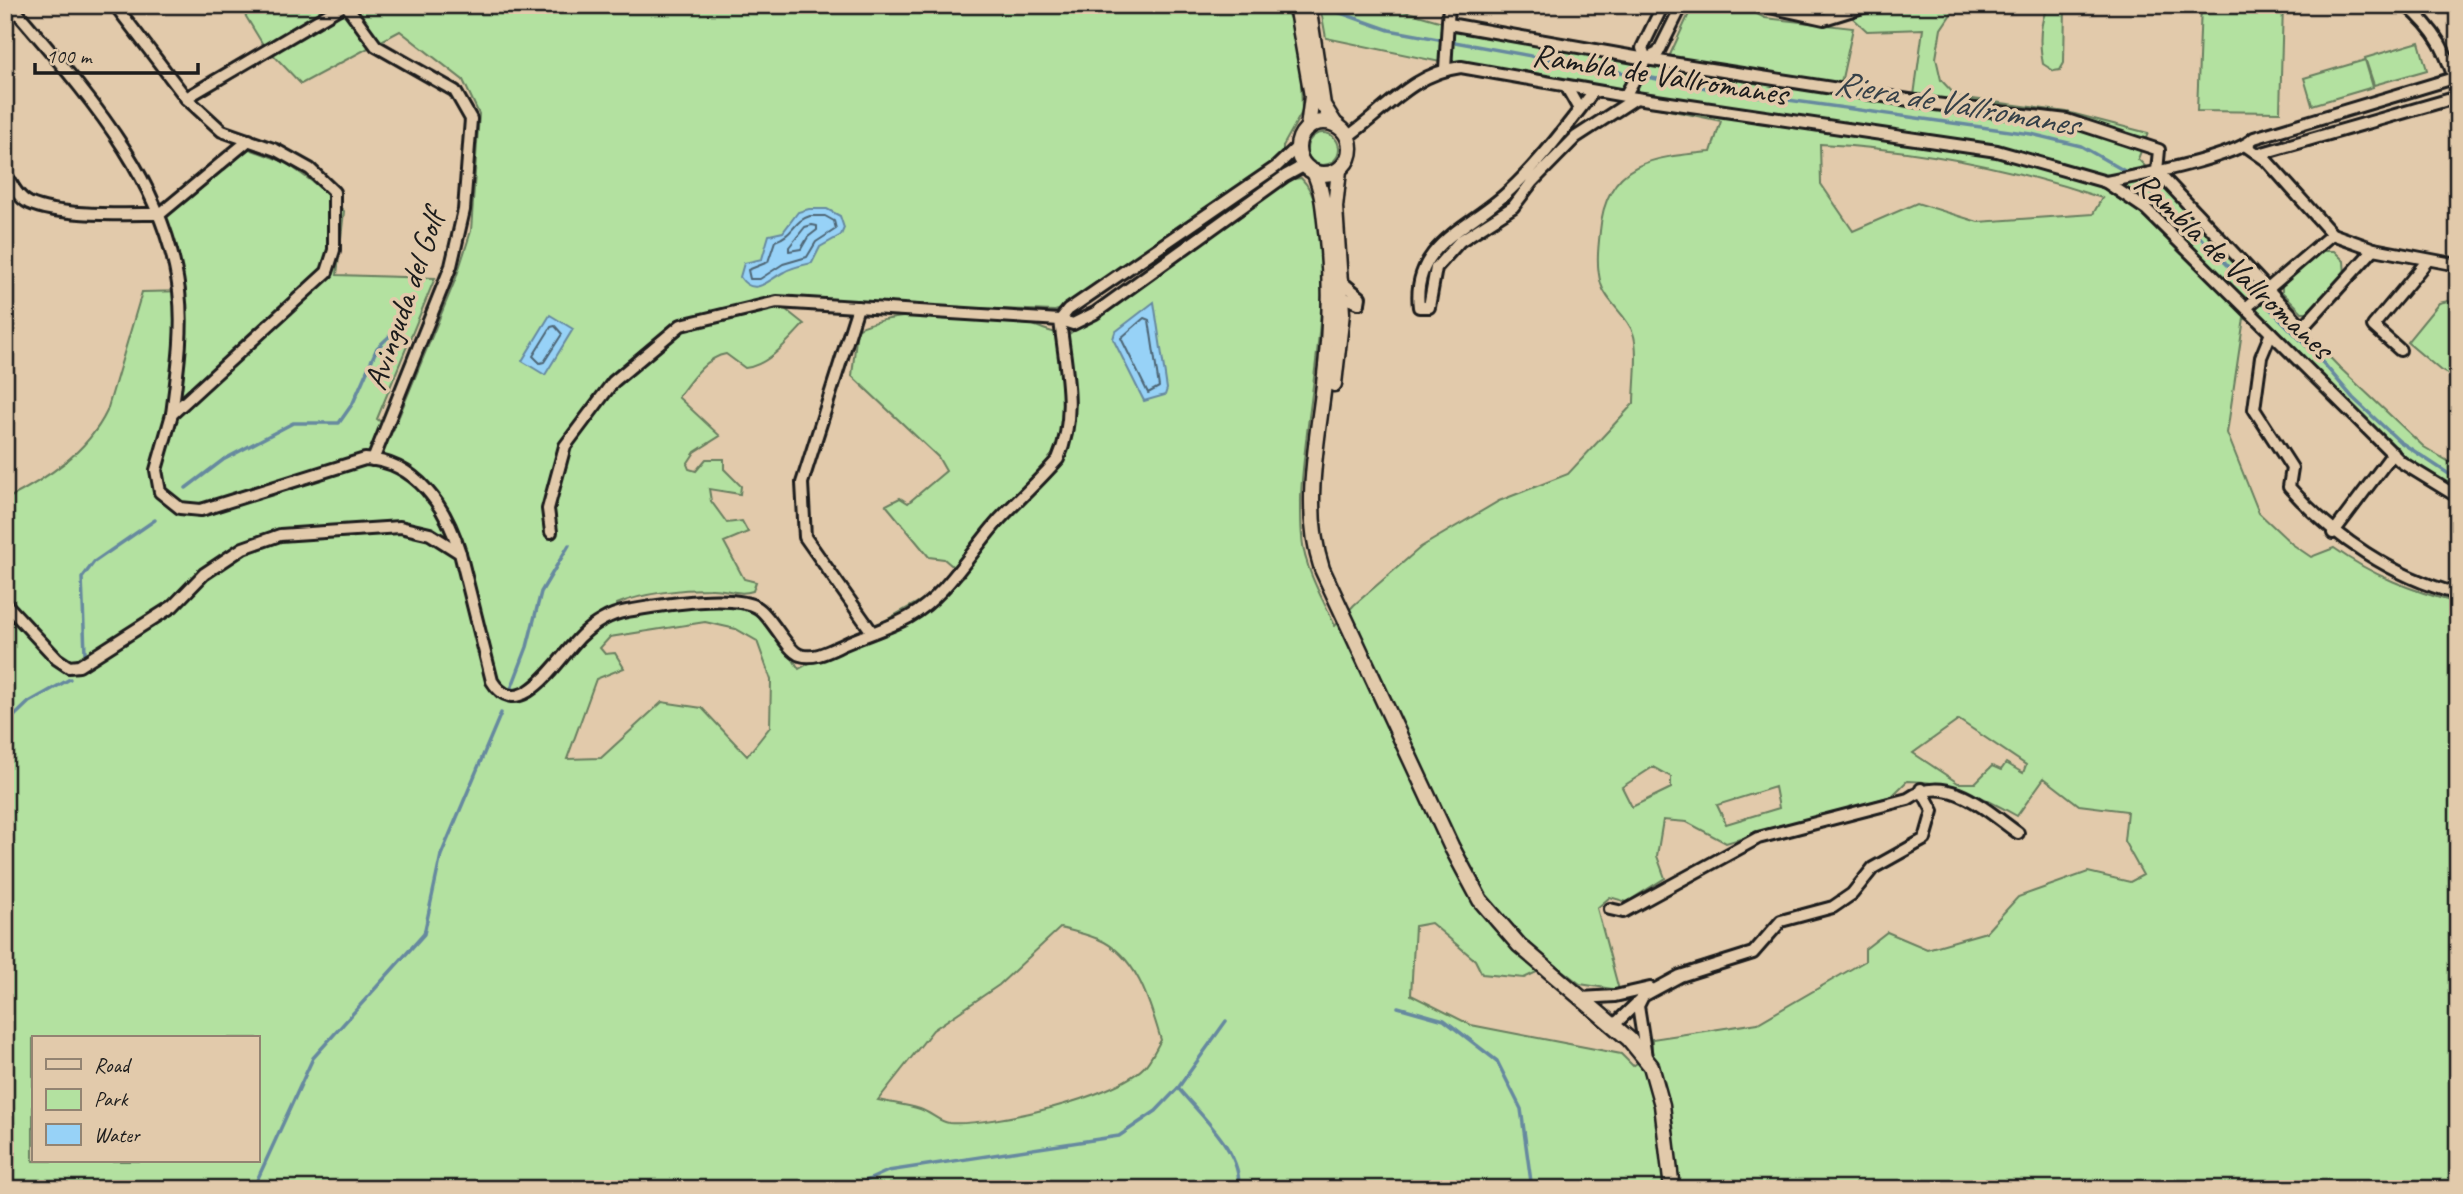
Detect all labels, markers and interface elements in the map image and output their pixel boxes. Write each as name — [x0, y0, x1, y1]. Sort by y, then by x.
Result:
scale bar — [35, 32, 198, 76]
street label: Rambla de Vallromanes — [1530, 33, 1793, 115]
text: 100 m — [46, 43, 93, 69]
water label: Riera de Vallromanes — [1831, 59, 2087, 148]
street label: Rambla de Vallromanes — [2126, 162, 2344, 370]
street label: Avinguda del Golf — [354, 199, 456, 395]
legend — [32, 1036, 259, 1162]
text: Road — [94, 1052, 133, 1078]
text: Park — [94, 1086, 129, 1112]
text: Water — [94, 1122, 141, 1148]

